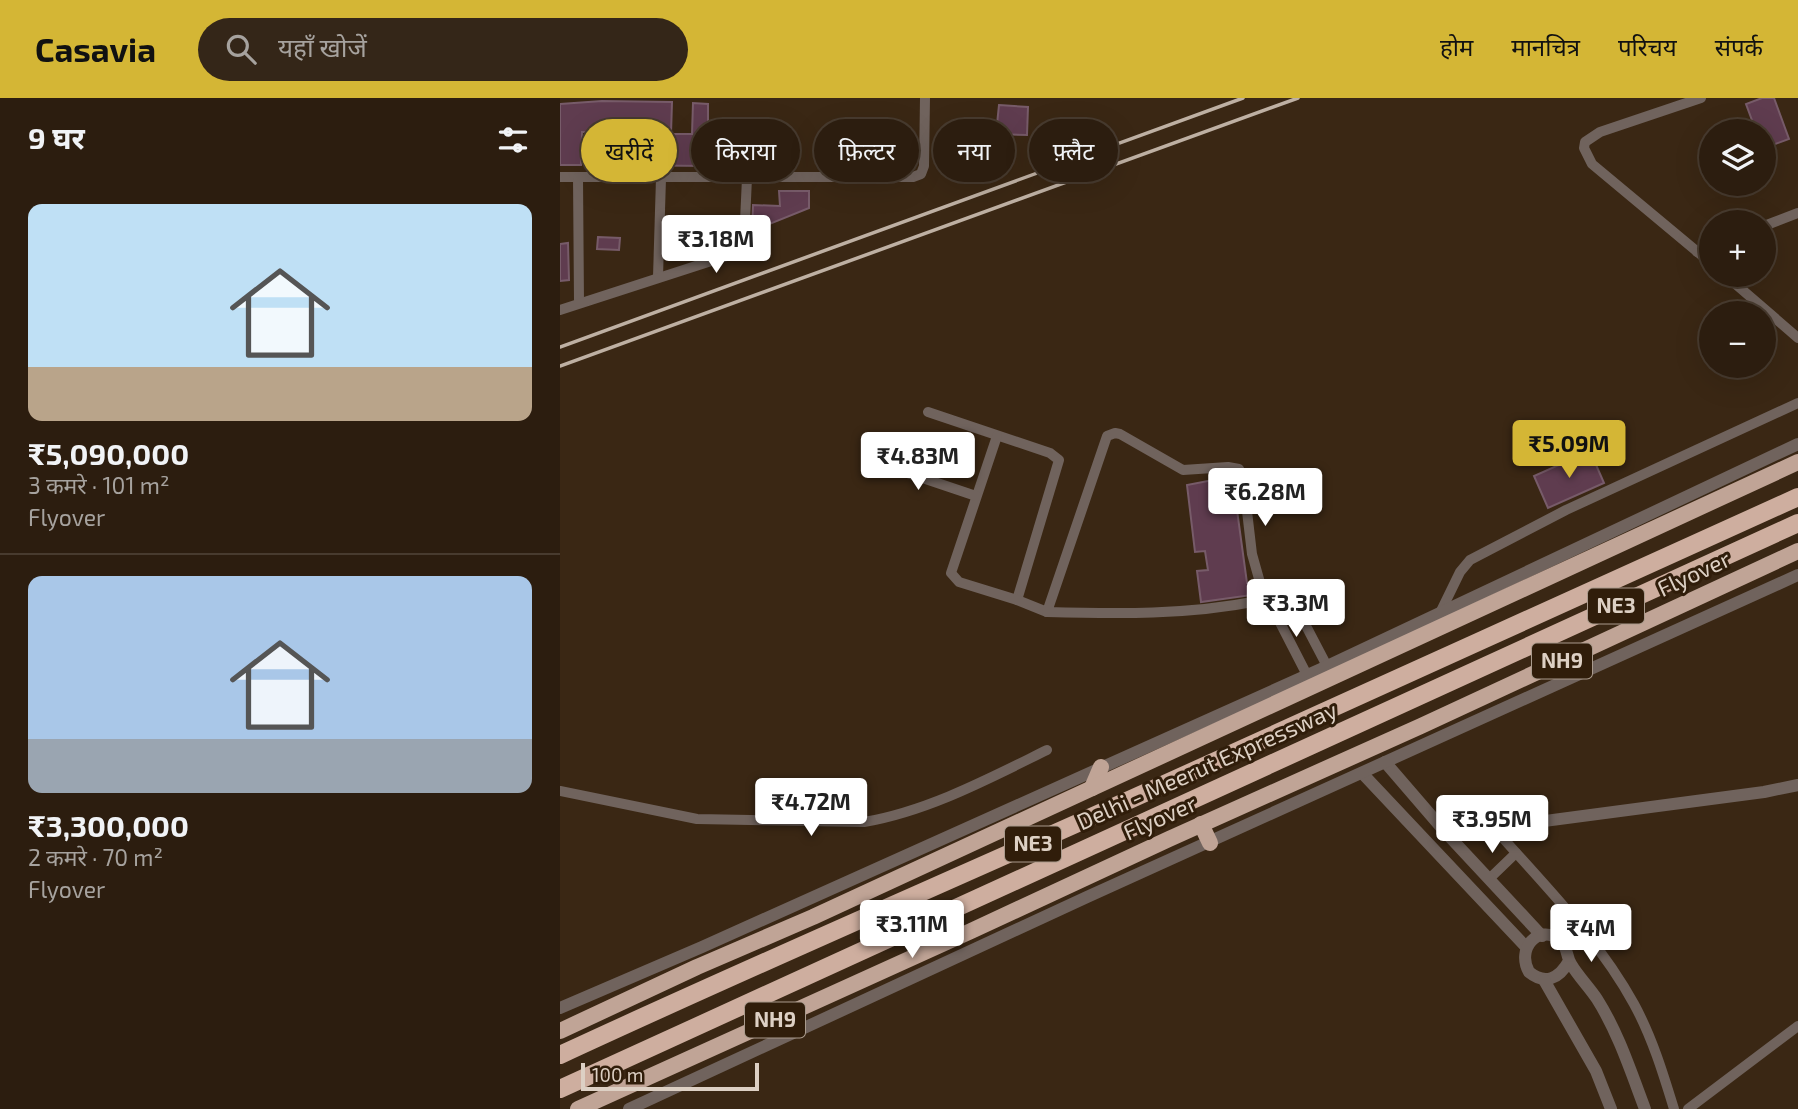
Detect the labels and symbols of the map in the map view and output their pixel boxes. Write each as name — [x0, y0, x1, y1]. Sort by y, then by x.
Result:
pin: ₹3.18M — [659, 216, 773, 275]
pin: ₹5.09M — [1512, 420, 1626, 480]
pin: ₹4.83M — [861, 432, 975, 492]
pin: ₹6.28M — [1208, 468, 1322, 528]
street label: Flyover — [1653, 544, 1735, 602]
pin: ₹3.3M — [1247, 580, 1345, 639]
road number: NE3 — [1588, 588, 1644, 624]
road number: NH9 — [1532, 644, 1592, 678]
street label: Delhi - Meerut Expressway — [1072, 695, 1341, 835]
pin: ₹4.72M — [754, 778, 868, 838]
street label: Flyover — [1119, 789, 1201, 846]
pin: ₹3.95M — [1435, 796, 1549, 855]
road number: NE3 — [1005, 826, 1061, 862]
pin: ₹3.11M — [855, 900, 969, 960]
pin: ₹4M — [1557, 904, 1625, 964]
road number: NH9 — [745, 1002, 805, 1038]
scale bar — [581, 1060, 760, 1092]

